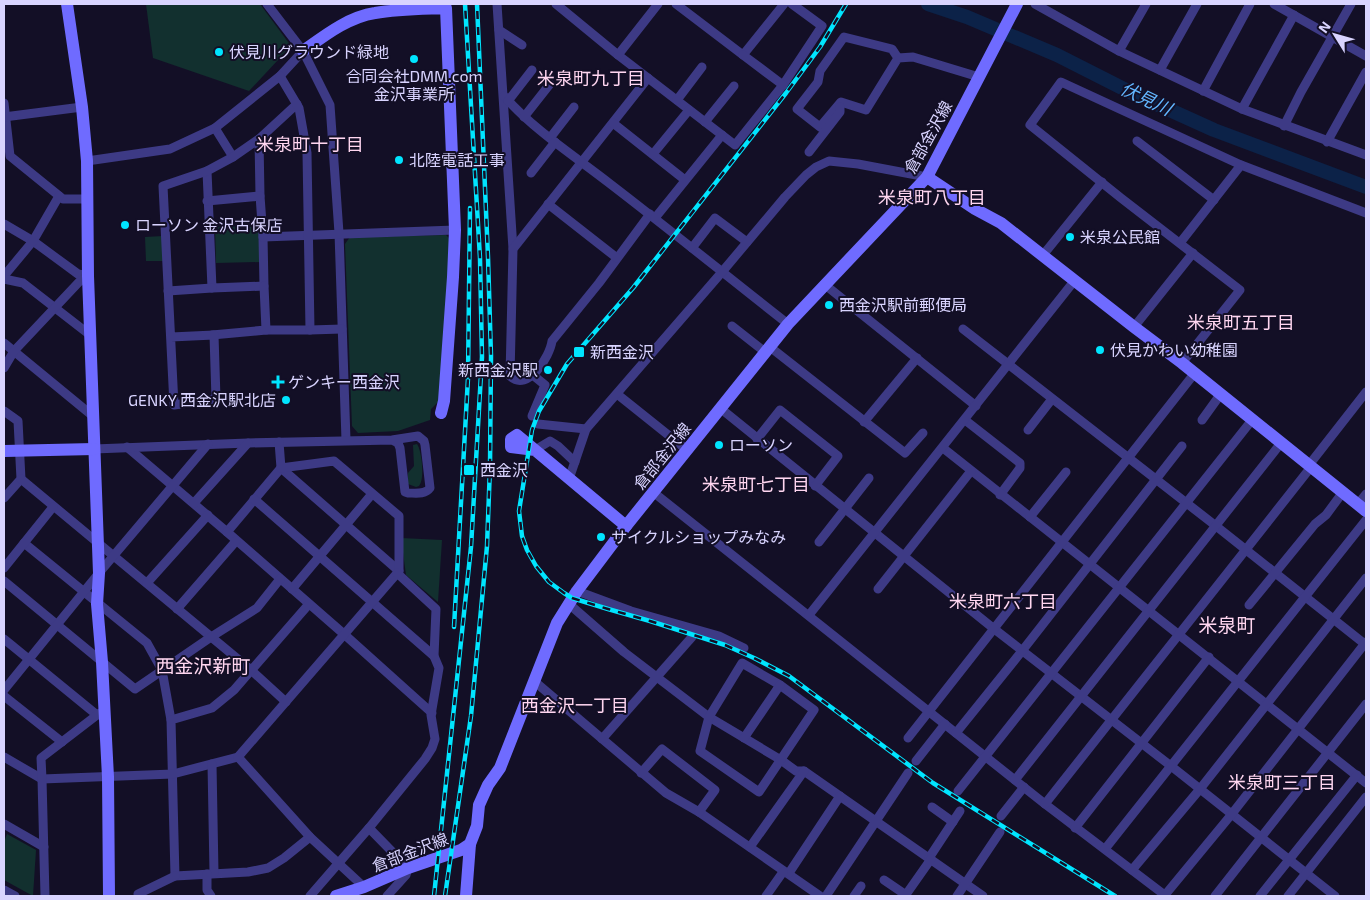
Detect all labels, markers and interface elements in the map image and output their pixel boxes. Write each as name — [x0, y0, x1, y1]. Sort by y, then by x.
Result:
north arrow — [1310, 10, 1360, 60]
text: N — [1314, 18, 1334, 36]
place label: 伏見川グラウンド緑地 — [229, 42, 389, 61]
marker: 伏見川グラウンド緑地 — [213, 46, 225, 58]
marker: 合同会社DMM.com 金沢事業所 — [408, 53, 420, 65]
place label: 合同会社DMM.com 金沢事業所 — [345, 66, 483, 103]
district label: 米泉町九丁目 — [537, 67, 645, 89]
water label: 伏見川 — [1117, 77, 1177, 120]
street label: 倉部金沢線 — [900, 97, 955, 176]
district label: 米泉町十丁目 — [256, 133, 364, 155]
place label: 北陸電話工事 — [409, 150, 505, 169]
marker: 北陸電話工事 — [393, 154, 405, 166]
district label: 米泉町八丁目 — [878, 186, 986, 208]
place label: ローソン 金沢古保店 — [135, 215, 283, 234]
marker: ローソン 金沢古保店 — [119, 219, 131, 231]
place label: 米泉公民館 — [1080, 227, 1160, 246]
marker: 米泉公民館 — [1064, 231, 1076, 243]
place label: 西金沢駅前郵便局 — [839, 295, 967, 314]
marker: 西金沢駅前郵便局 — [823, 299, 835, 311]
district label: 米泉町五丁目 — [1187, 311, 1295, 333]
place label: 伏見かわい幼稚園 — [1110, 340, 1238, 359]
place label: 新西金沢 — [590, 342, 654, 361]
marker: 伏見かわい幼稚園 — [1094, 344, 1106, 356]
marker: 新西金沢 — [572, 345, 586, 359]
place label: 新西金沢駅 — [458, 360, 538, 379]
marker: 新西金沢駅 — [542, 364, 554, 376]
place label: ゲンキー西金沢 — [288, 372, 400, 391]
marker: ゲンキー西金沢 — [272, 376, 284, 388]
place label: GENKY 西金沢駅北店 — [128, 390, 276, 409]
marker: GENKY 西金沢駅北店 — [280, 394, 292, 406]
street label: 倉部金沢線 — [629, 419, 694, 493]
place label: ローソン — [729, 435, 793, 454]
marker: ローソン — [713, 439, 725, 451]
place label: 西金沢 — [480, 460, 528, 479]
marker: 西金沢 — [462, 463, 476, 477]
district label: 米泉町七丁目 — [702, 473, 810, 495]
place label: サイクルショップみなみ — [611, 527, 786, 546]
marker: サイクルショップみなみ — [595, 531, 607, 543]
district label: 米泉町六丁目 — [949, 590, 1057, 612]
district label: 米泉町 — [1198, 613, 1256, 636]
district label: 西金沢新町 — [155, 654, 251, 677]
district label: 西金沢一丁目 — [521, 694, 629, 716]
district label: 米泉町三丁目 — [1228, 771, 1336, 793]
street label: 倉部金沢線 — [369, 828, 451, 875]

